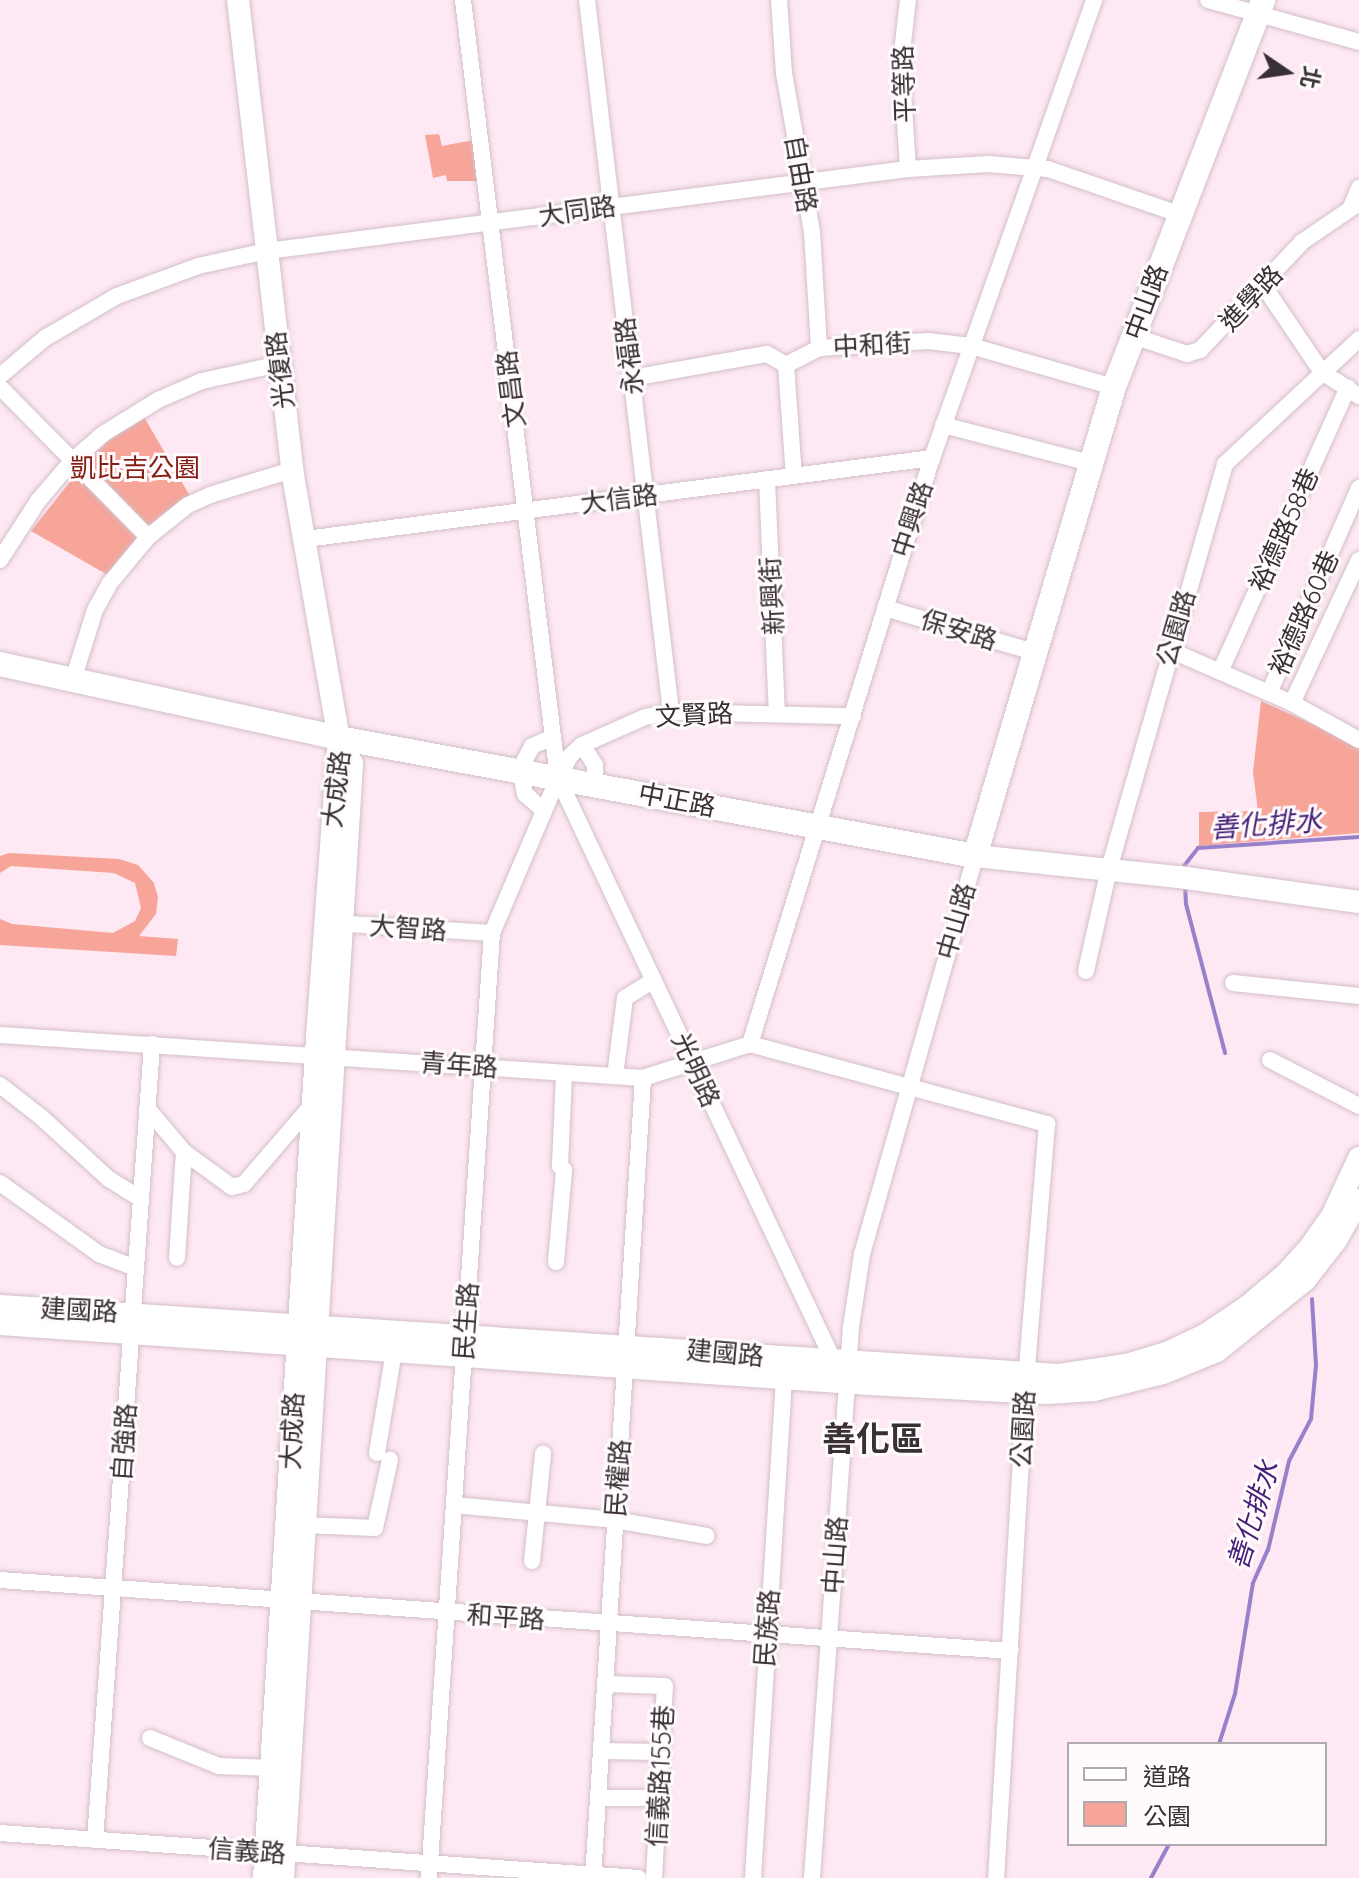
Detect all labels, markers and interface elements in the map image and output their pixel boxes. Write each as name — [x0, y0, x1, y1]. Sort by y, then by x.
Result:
north arrow — [1247, 32, 1327, 112]
street label: 平等路 — [887, 44, 921, 124]
text: 北 — [1294, 64, 1327, 91]
street label: 自由路 — [779, 133, 823, 215]
street label: 大同路 — [536, 190, 618, 232]
street label: 進學路 — [1213, 259, 1289, 337]
street label: 中山路 — [1118, 260, 1174, 344]
street label: 永福路 — [609, 315, 649, 397]
street label: 中和街 — [832, 327, 912, 363]
street label: 光復路 — [260, 329, 300, 411]
street label: 文昌路 — [491, 348, 531, 430]
park label: 凱比吉公園 — [70, 452, 200, 484]
street label: 裕德路58巷 — [1243, 463, 1325, 597]
street label: 中興路 — [885, 477, 939, 561]
street label: 大信路 — [578, 479, 660, 519]
street label: 裕德路60巷 — [1263, 546, 1345, 680]
street label: 新興街 — [754, 556, 790, 636]
street label: 公園路 — [1150, 586, 1202, 670]
street label: 保安路 — [917, 604, 1001, 656]
street label: 文賢路 — [654, 697, 734, 733]
street label: 大成路 — [316, 748, 356, 830]
street label: 中正路 — [636, 777, 718, 823]
water label: 善化排水 — [1209, 803, 1323, 845]
street label: 中山路 — [930, 879, 982, 963]
street label: 大智路 — [368, 910, 448, 946]
street label: 光明路 — [665, 1028, 727, 1112]
street label: 青年路 — [419, 1047, 499, 1083]
street label: 民生路 — [448, 1281, 484, 1361]
street label: 建國路 — [39, 1292, 119, 1328]
street label: 建國路 — [685, 1334, 765, 1372]
street label: 公園路 — [1005, 1389, 1041, 1469]
street label: 大成路 — [274, 1391, 310, 1471]
street label: 自強路 — [106, 1402, 142, 1482]
district label: 善化區 — [822, 1419, 924, 1459]
street label: 民權路 — [600, 1438, 636, 1518]
water label: 善化排水 — [1221, 1457, 1285, 1573]
street label: 中山路 — [817, 1515, 853, 1595]
street label: 民族路 — [749, 1588, 785, 1668]
street label: 和平路 — [466, 1599, 546, 1635]
street label: 信義路155巷 — [641, 1704, 679, 1848]
legend — [1067, 1742, 1327, 1846]
text: 道路 — [1143, 1761, 1191, 1791]
text: 公園 — [1143, 1801, 1191, 1831]
street label: 信義路 — [207, 1833, 287, 1869]

